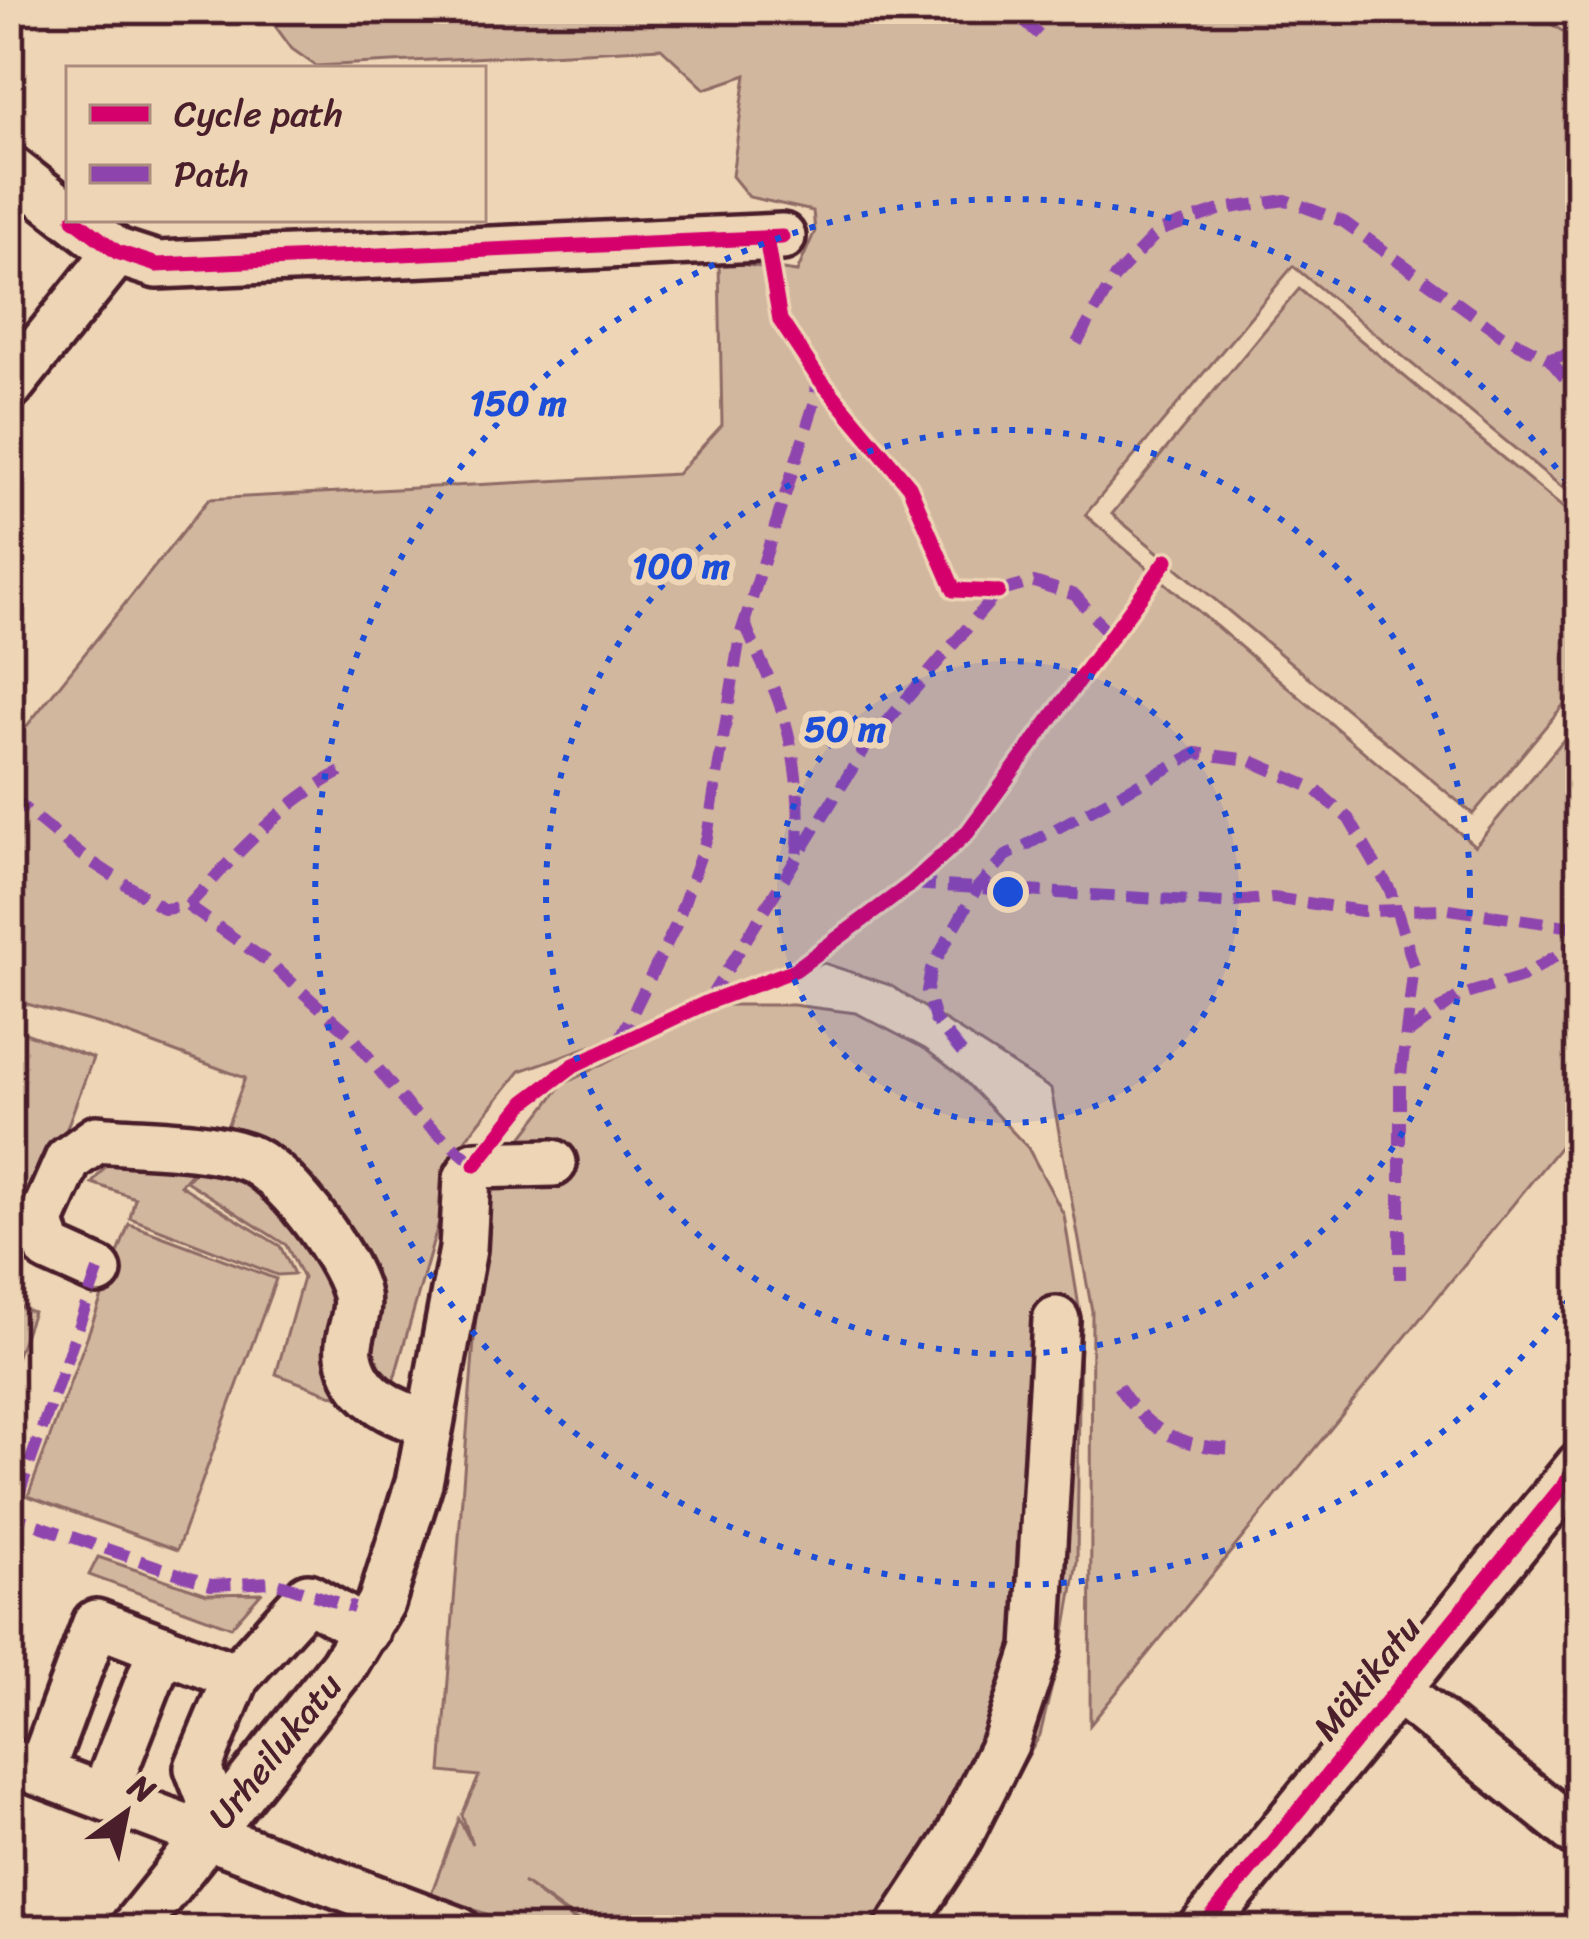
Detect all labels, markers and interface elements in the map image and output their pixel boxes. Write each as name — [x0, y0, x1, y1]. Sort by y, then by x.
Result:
legend — [66, 66, 486, 222]
text: Cycle path — [174, 82, 343, 146]
text: Path — [174, 142, 249, 206]
text: 150 m — [469, 371, 567, 435]
text: 100 m — [632, 534, 730, 598]
text: 50 m — [804, 697, 886, 761]
centre of rings — [987, 871, 1029, 913]
street label: Mäkikatu — [1296, 1601, 1438, 1755]
street label: Urheilukatu — [191, 1658, 359, 1844]
north arrow — [66, 1753, 186, 1873]
text: N — [116, 1758, 168, 1820]

